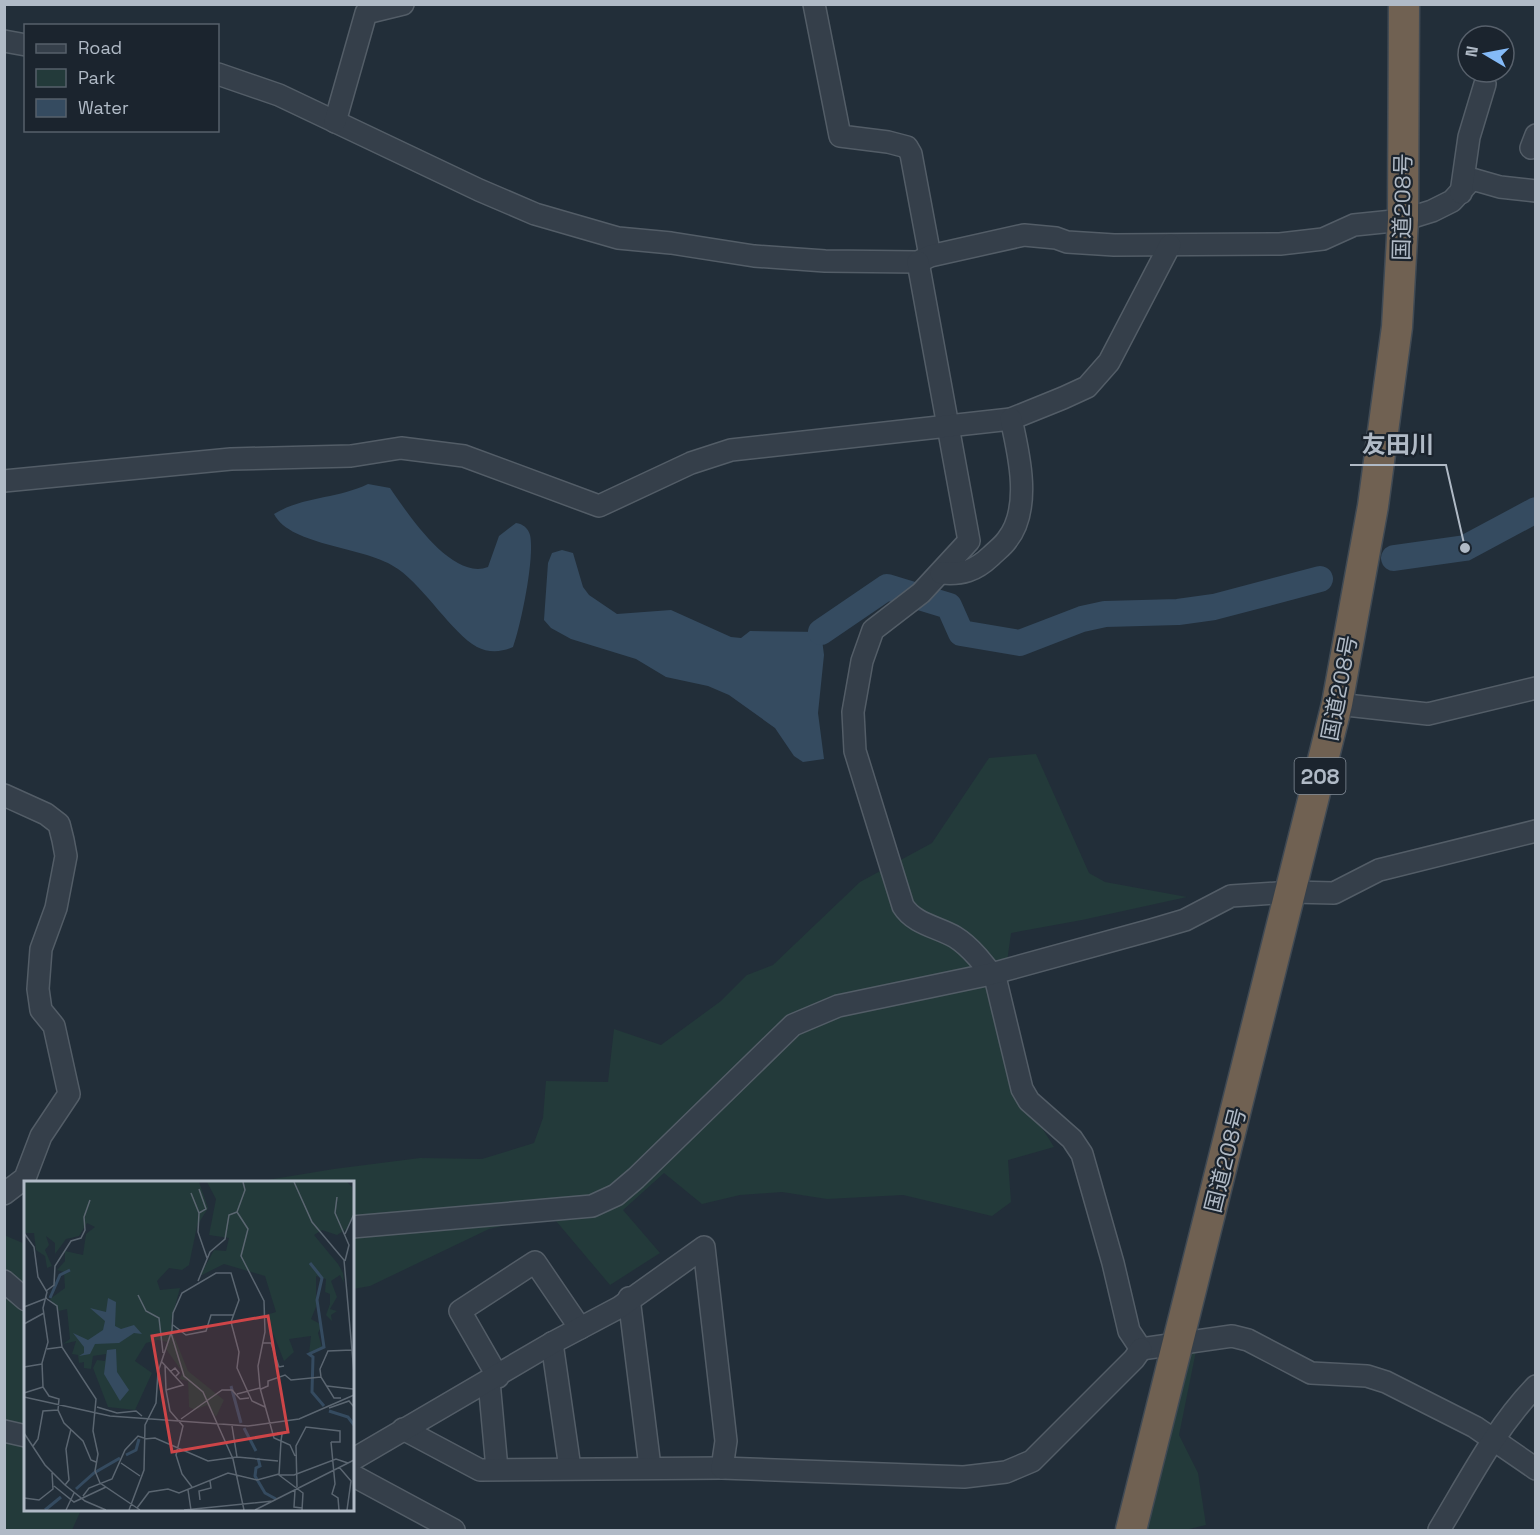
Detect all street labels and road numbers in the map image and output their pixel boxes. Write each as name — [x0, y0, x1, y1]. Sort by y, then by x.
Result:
street label: 国道208号 — [1387, 153, 1417, 261]
street label: 国道208号 — [1315, 633, 1363, 743]
road number: 208 — [1294, 758, 1346, 794]
street label: 国道208号 — [1198, 1105, 1252, 1215]

